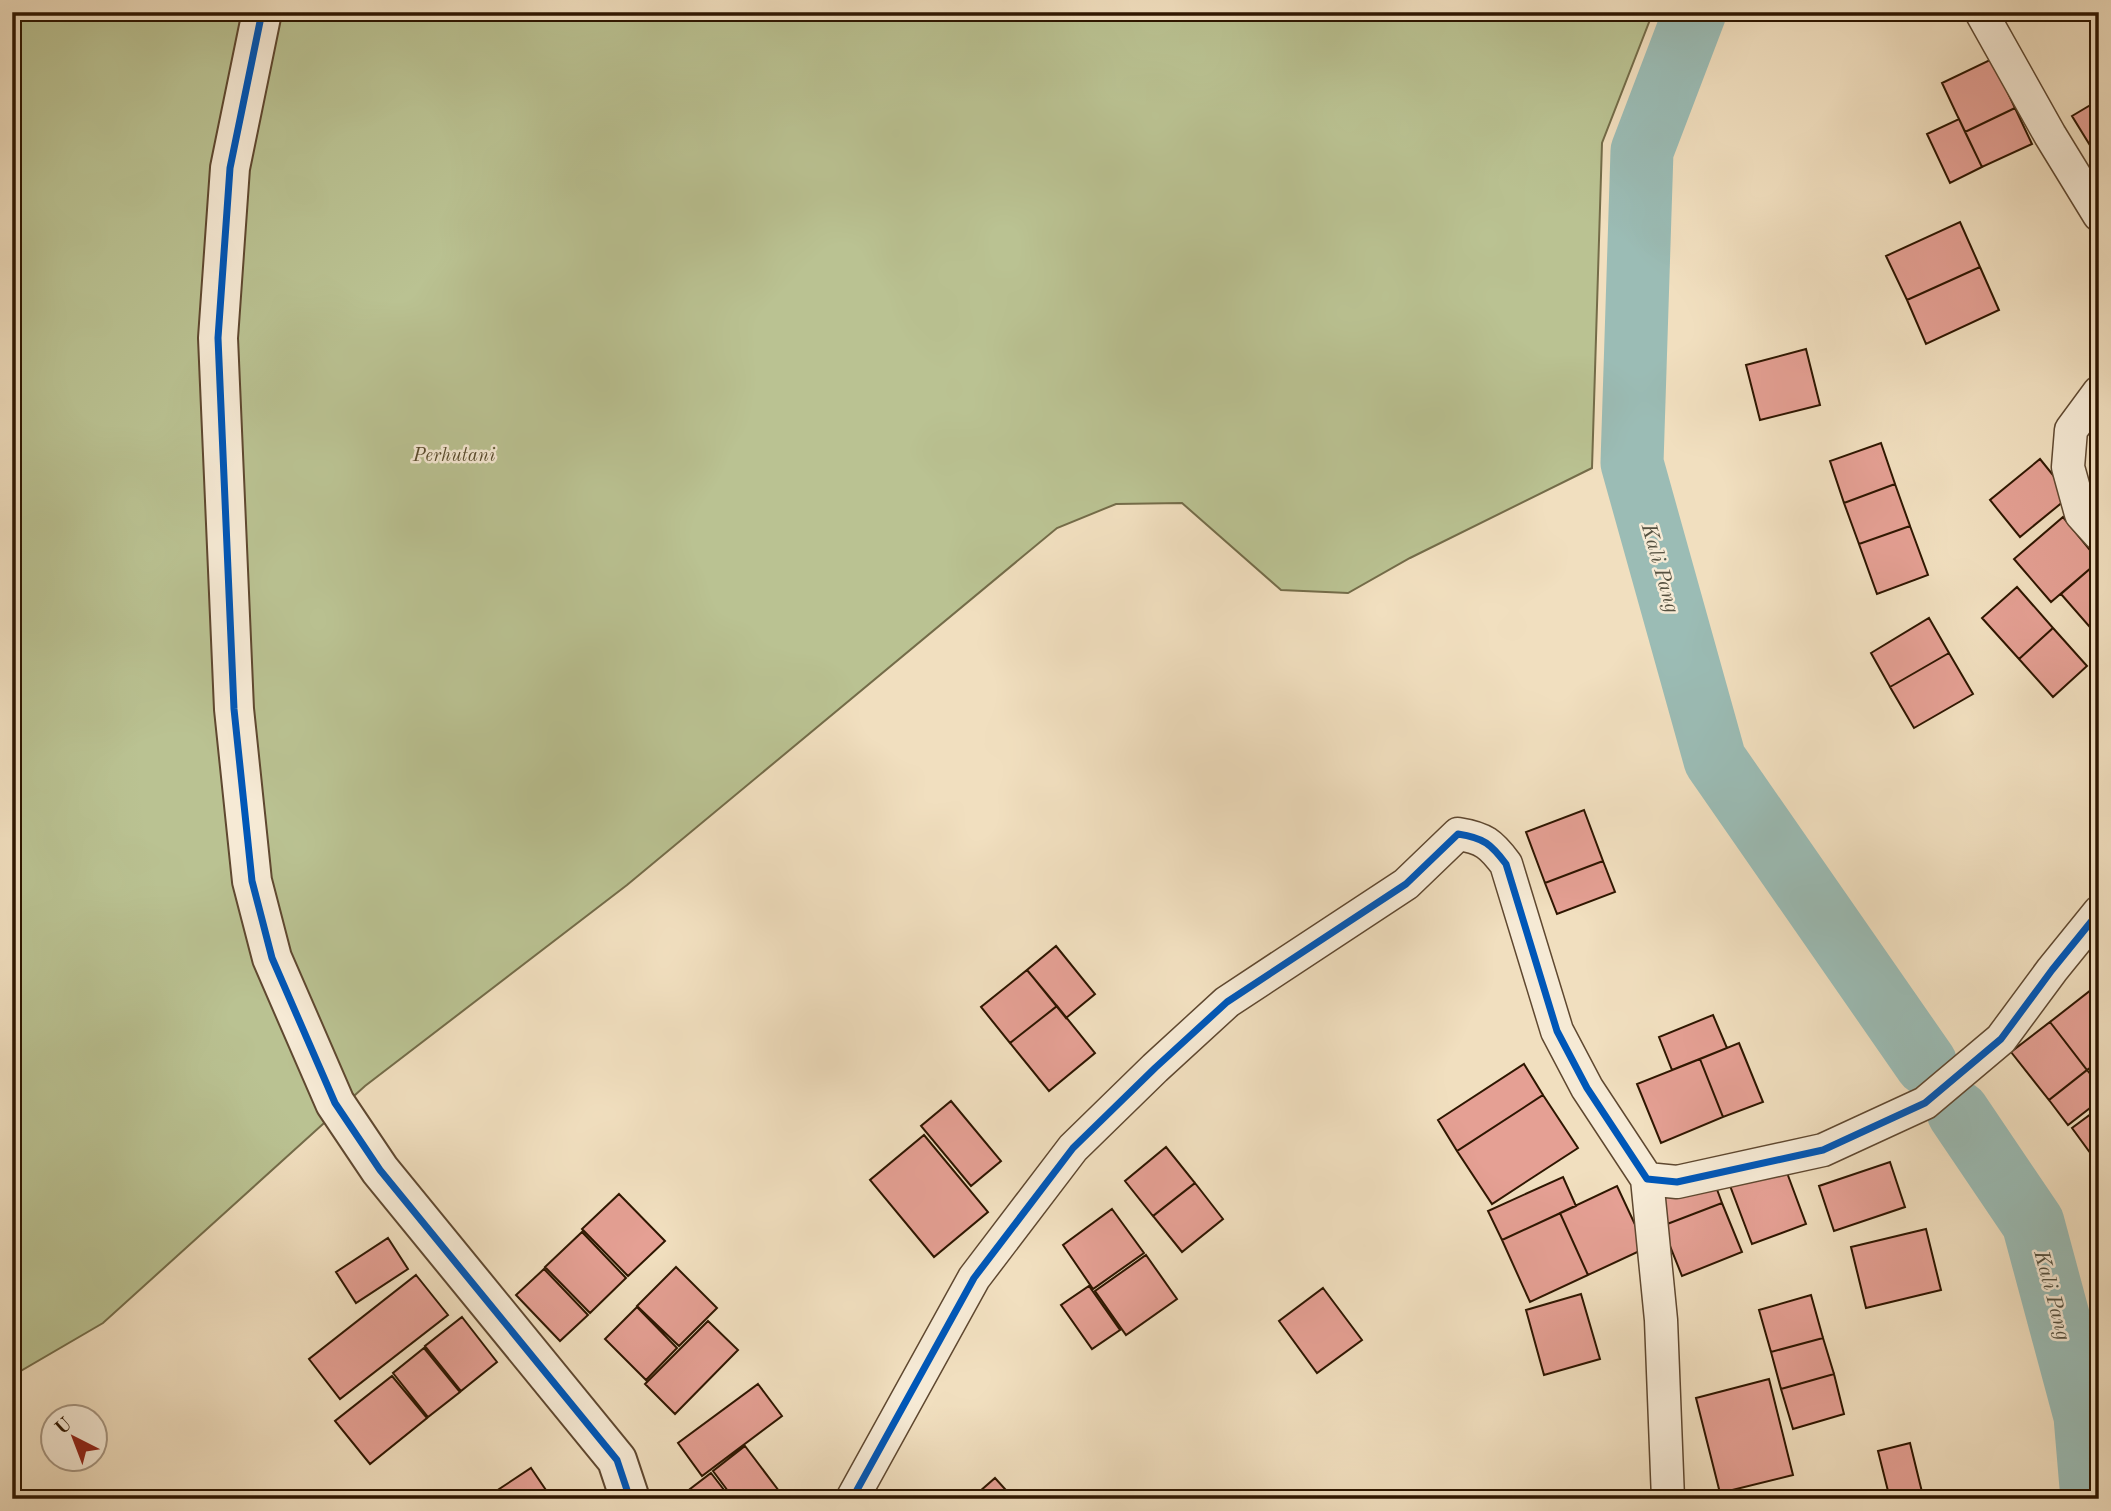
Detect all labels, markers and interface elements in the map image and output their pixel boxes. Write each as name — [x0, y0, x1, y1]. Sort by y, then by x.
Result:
park label: Perhutani — [412, 447, 496, 466]
water label: Kali Pang — [1636, 520, 1682, 616]
water label: Kali Pang — [2029, 1247, 2074, 1343]
north arrow — [38, 1402, 108, 1472]
text: U — [52, 1415, 76, 1439]

